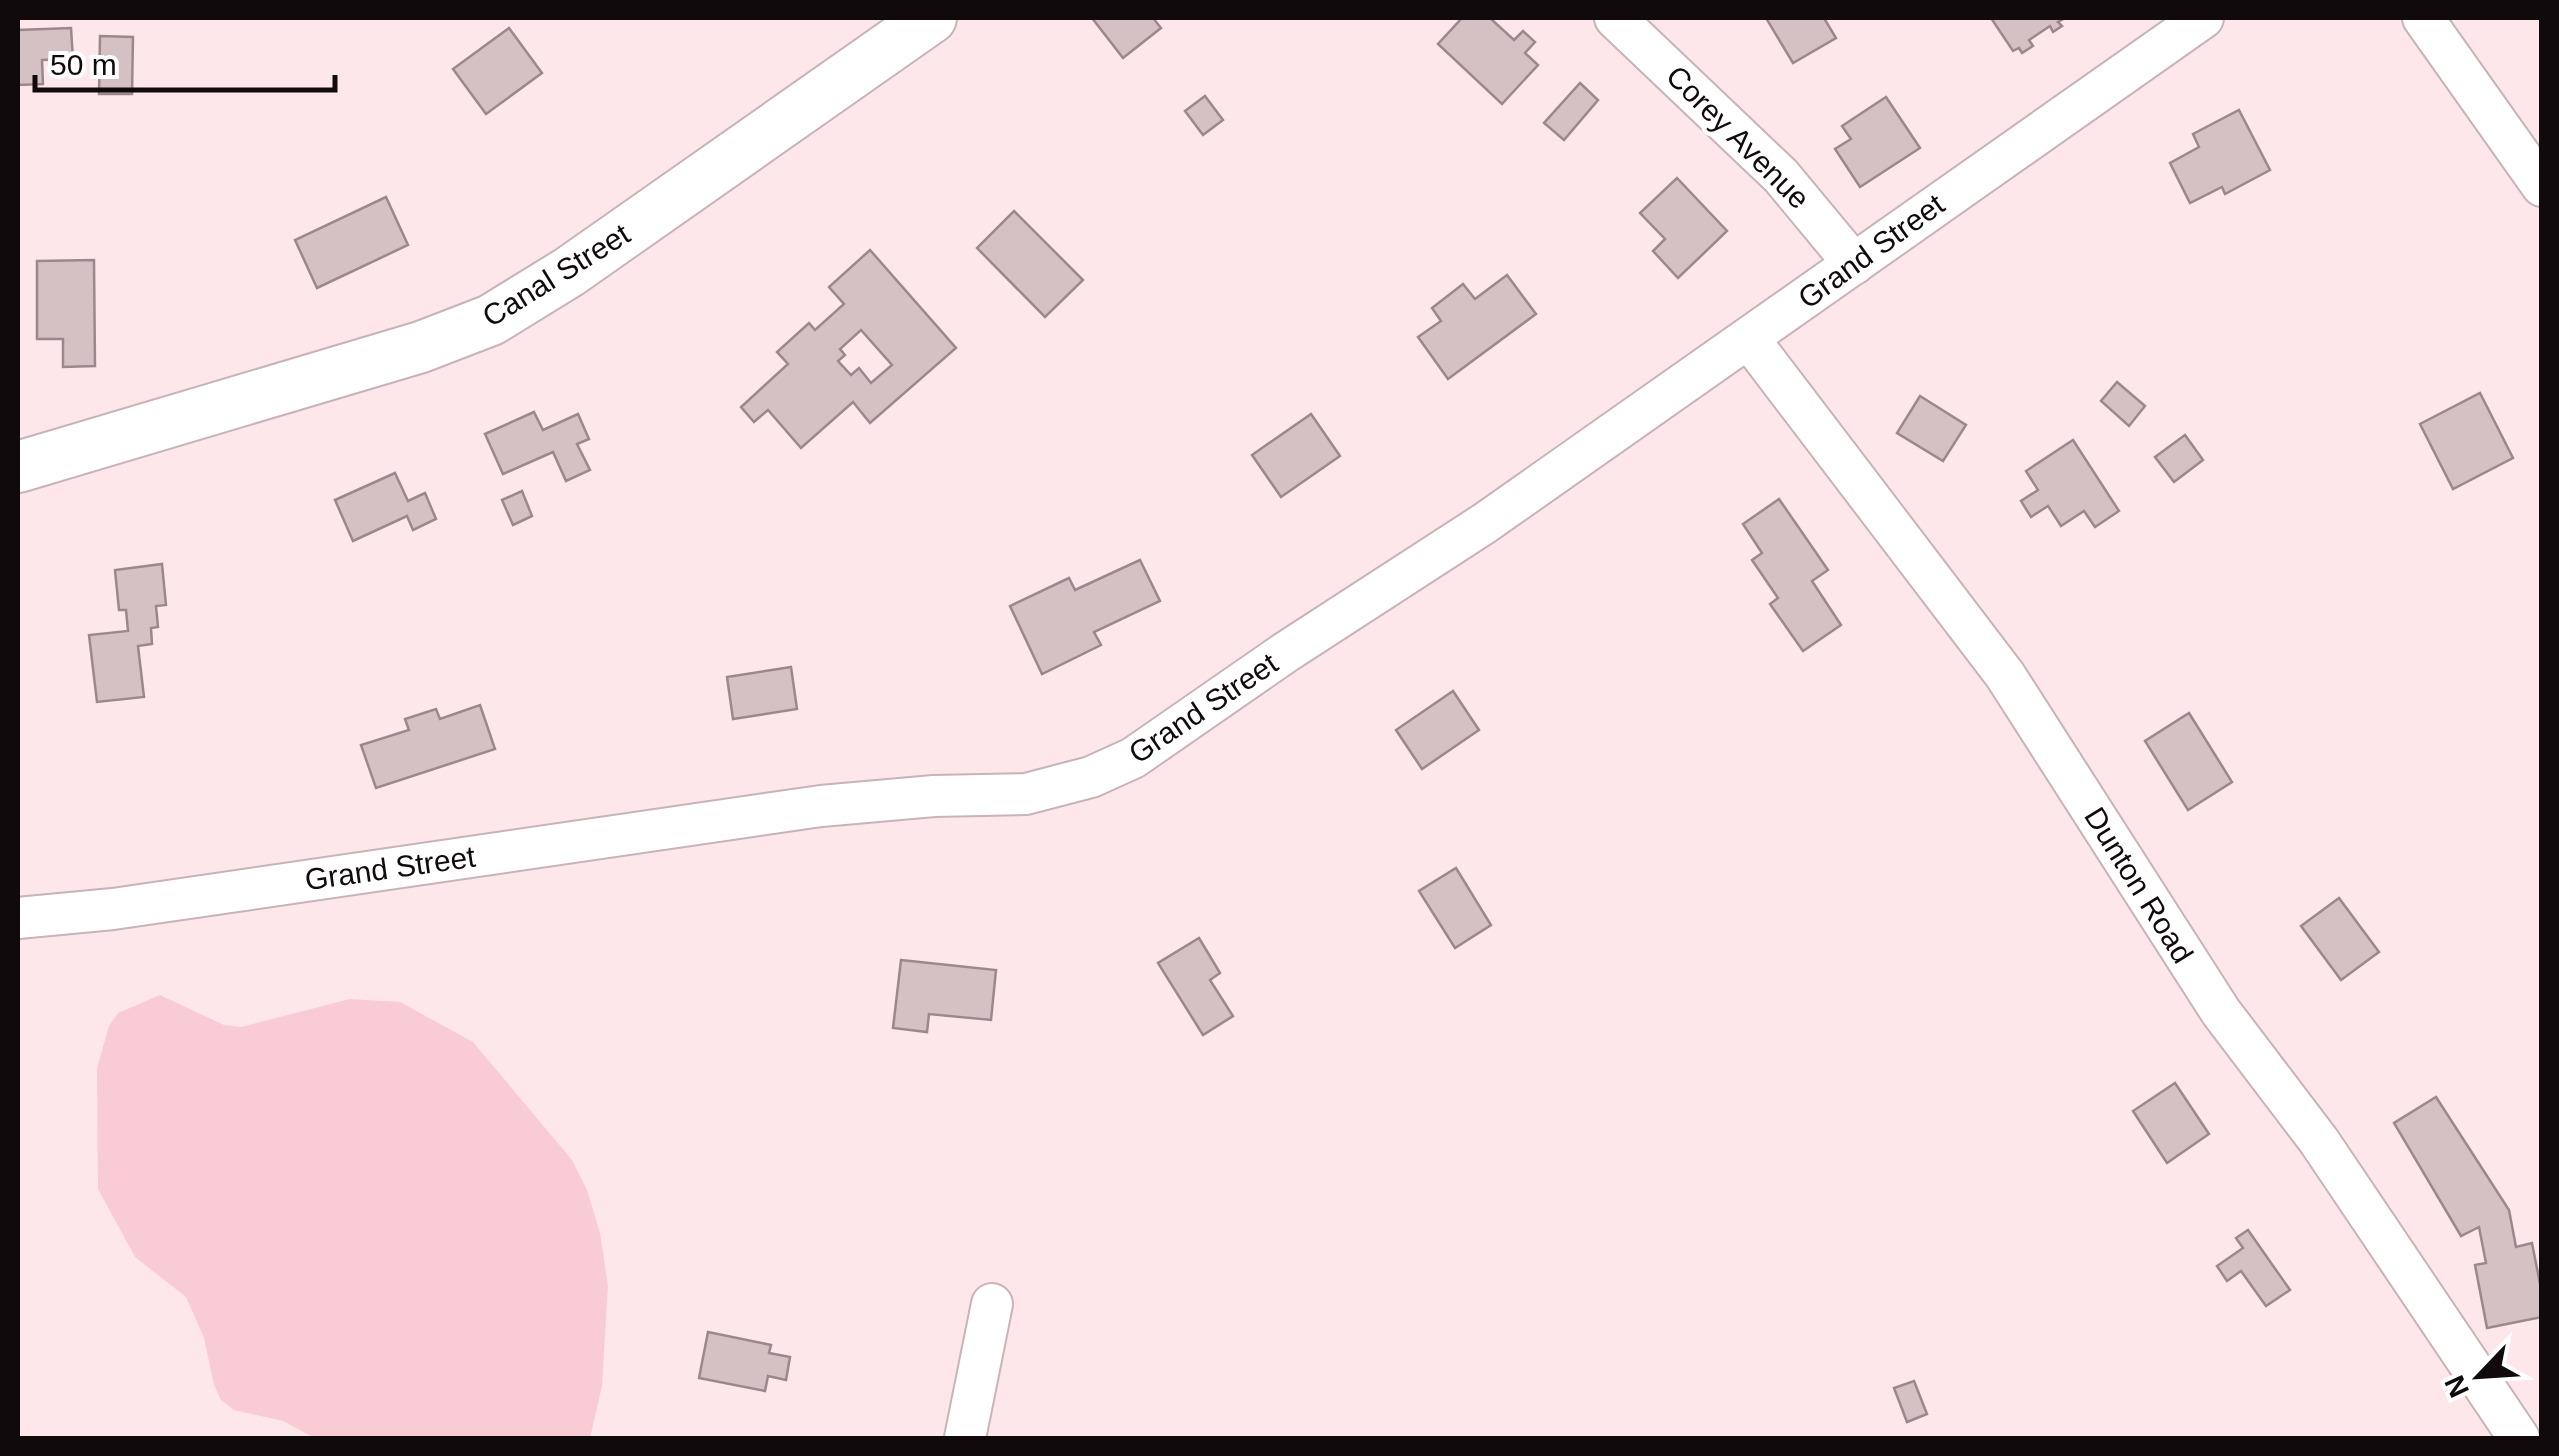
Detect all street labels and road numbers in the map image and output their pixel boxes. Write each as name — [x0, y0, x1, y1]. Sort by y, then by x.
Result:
street label: Corey Avenue — [1660, 59, 1816, 215]
street label: Grand Street — [1792, 187, 1951, 315]
street label: Canal Street — [477, 216, 636, 333]
street label: Grand Street — [1123, 646, 1284, 770]
street label: Dunton Road — [2078, 801, 2200, 969]
street label: Grand Street — [303, 840, 478, 896]

